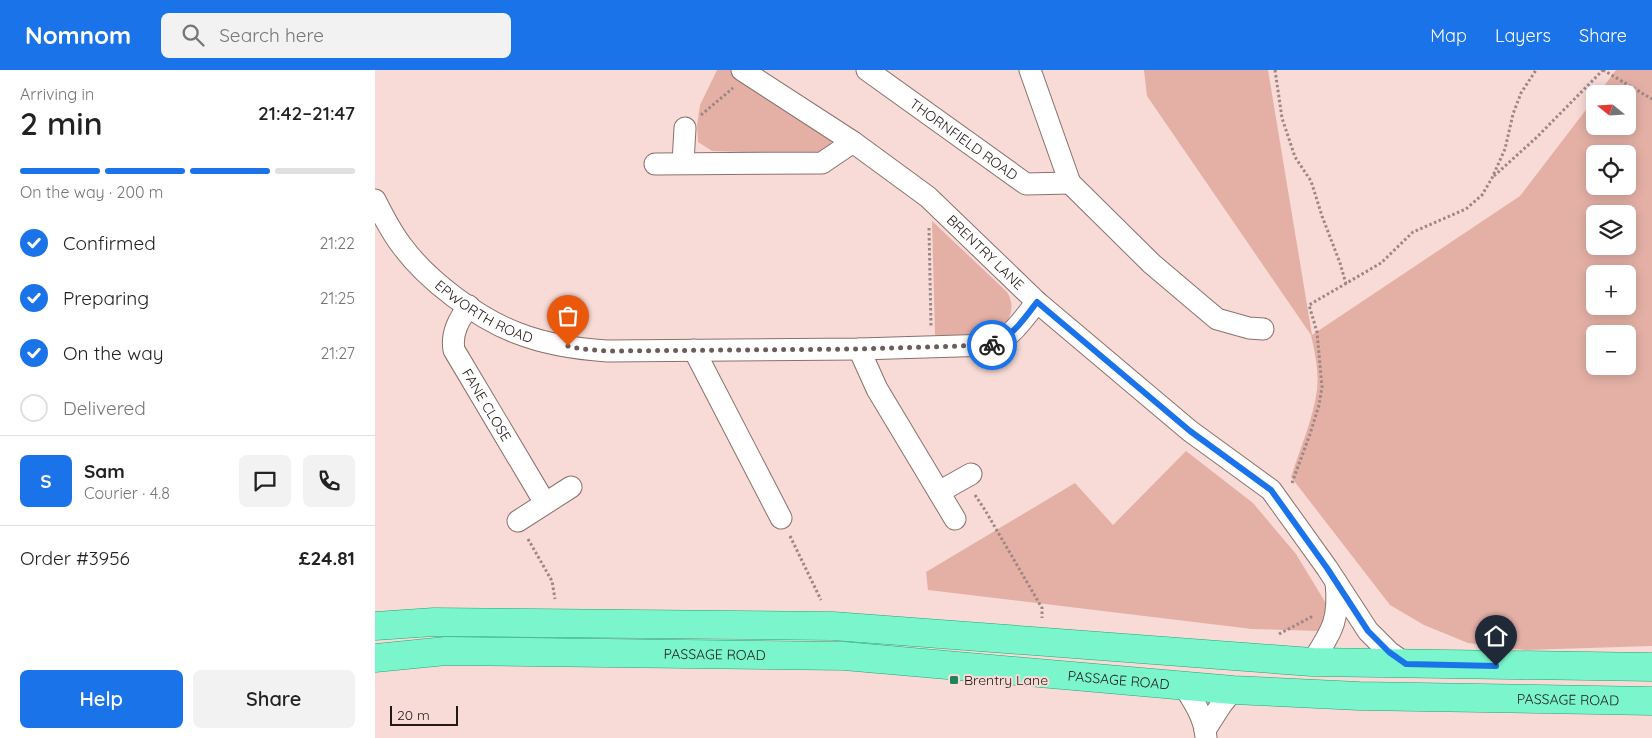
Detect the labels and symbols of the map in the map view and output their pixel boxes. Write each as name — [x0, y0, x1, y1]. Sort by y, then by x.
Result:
north arrow — [1586, 85, 1636, 135]
street label: THORNFIELD ROAD — [906, 95, 1021, 184]
street label: BRENTRY LANE — [943, 211, 1028, 294]
street label: EPWORTH ROAD — [431, 276, 535, 347]
pin — [547, 295, 589, 346]
courier — [967, 320, 1017, 370]
street label: FANE CLOSE — [458, 365, 515, 445]
pin — [1475, 615, 1517, 666]
street label: PASSAGE ROAD — [663, 645, 766, 664]
street label: PASSAGE ROAD — [1067, 667, 1170, 693]
place label: Brentry Lane — [964, 671, 1048, 689]
marker: Brentry Lane — [948, 674, 960, 686]
street label: PASSAGE ROAD — [1517, 690, 1619, 709]
scale bar — [390, 703, 457, 726]

